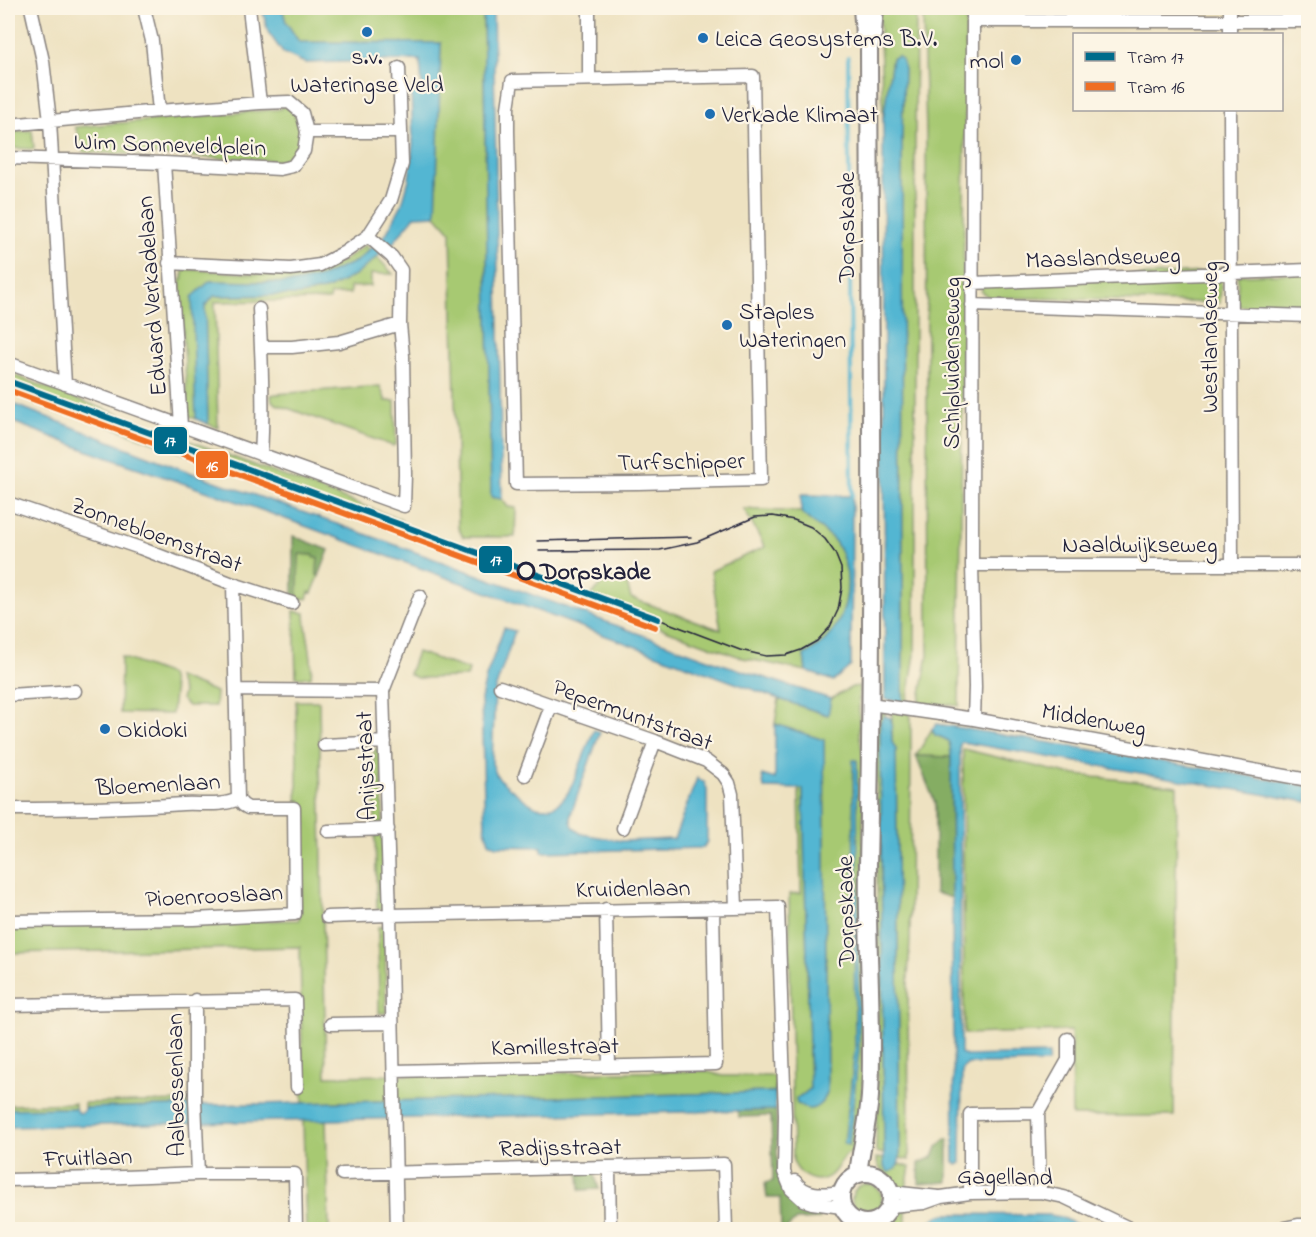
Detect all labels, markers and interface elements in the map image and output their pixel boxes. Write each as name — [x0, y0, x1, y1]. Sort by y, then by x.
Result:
place label: Leica Geosystems B.V. — [715, 23, 938, 59]
marker: s.v. Wateringse Veld — [360, 25, 374, 39]
marker: Leica Geosystems B.V. — [696, 31, 710, 45]
legend — [1073, 33, 1283, 111]
place label: s.v. Wateringse Veld — [290, 41, 444, 104]
place label: mol — [970, 45, 1004, 80]
text: Tram 17 — [1127, 46, 1185, 72]
marker: mol — [1009, 53, 1023, 67]
text: Tram 16 — [1127, 76, 1185, 102]
place label: Verkade Klimaat — [721, 99, 878, 134]
marker: Verkade Klimaat — [703, 107, 717, 121]
street label: Wim Sonneveldplein — [73, 126, 267, 167]
street label: Dorpskade — [831, 171, 866, 283]
street label: Eduard Verkadelaan — [129, 195, 178, 397]
street label: Maaslandseweg — [1025, 239, 1181, 280]
street label: Westlandseweg — [1194, 261, 1229, 413]
street label: Schipluidenseweg — [936, 277, 971, 449]
place label: Staples Wateringen — [739, 296, 846, 359]
marker: Staples Wateringen — [720, 318, 734, 332]
line badge: 17 — [153, 426, 188, 455]
text: 17 — [164, 430, 176, 454]
street label: Turfschipper — [617, 445, 746, 482]
line badge: 16 — [195, 450, 229, 479]
text: 16 — [206, 455, 219, 479]
street label: Zonnebloemstraat — [66, 489, 247, 584]
street label: Naaldwijkseweg — [1062, 529, 1218, 564]
line badge: 17 — [478, 545, 513, 574]
text: 17 — [490, 549, 502, 573]
place label: Dorpskade — [539, 556, 652, 591]
marker: Dorpskade — [517, 562, 535, 580]
street label: Pepermuntstraat — [547, 671, 717, 762]
street label: Middenweg — [1038, 695, 1149, 748]
street label: Anijsstraat — [348, 711, 387, 821]
place label: Okidoki — [117, 714, 188, 749]
marker: Okidoki — [98, 722, 112, 736]
street label: Bloemenlaan — [94, 766, 221, 807]
street label: Dorpskade — [829, 855, 866, 968]
street label: Kruidenlaan — [575, 872, 691, 909]
street label: Pioenrooslaan — [144, 876, 284, 919]
street label: Aalbessenlaan — [159, 1013, 196, 1157]
street label: Kamillestraat — [491, 1030, 619, 1067]
street label: Radijsstraat — [498, 1131, 622, 1168]
street label: Fruitlaan — [42, 1140, 133, 1179]
street label: Gagelland — [957, 1160, 1054, 1197]

